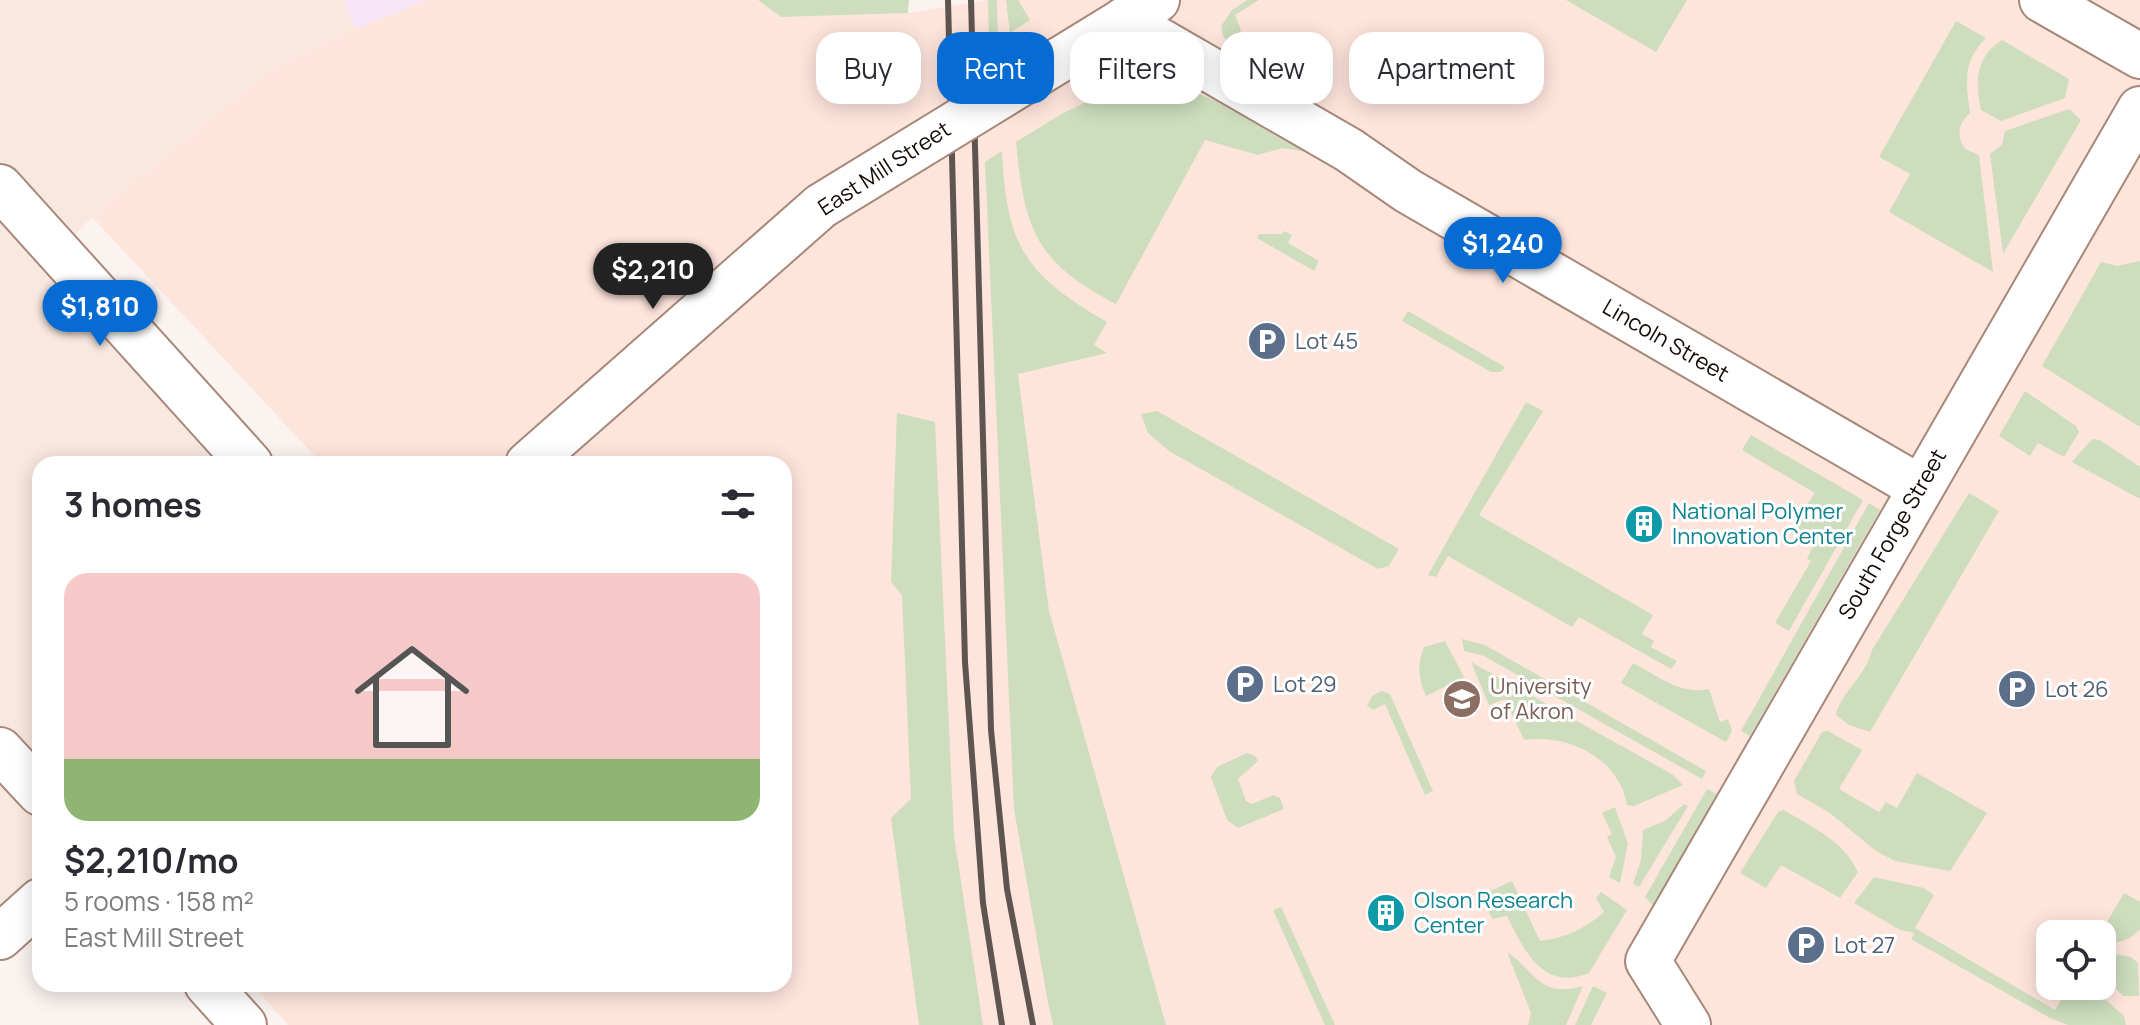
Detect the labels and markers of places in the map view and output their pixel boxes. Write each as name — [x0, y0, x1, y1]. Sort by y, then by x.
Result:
pin: $1,240 — [1438, 217, 1568, 285]
pin: $2,210 — [588, 243, 718, 311]
pin: $1,810 — [35, 280, 165, 348]
parking icon: Lot 45 — [1246, 320, 1288, 362]
place label: Lot 45 — [1295, 326, 1358, 356]
place label: National Polymer Innovation Center — [1672, 496, 1854, 551]
building icon: National Polymer Innovation Center — [1623, 503, 1665, 545]
parking icon: Lot 29 — [1224, 663, 1266, 705]
parking icon: Lot 26 — [1996, 668, 2038, 710]
place label: Lot 29 — [1273, 669, 1337, 699]
place label: University of Akron — [1490, 671, 1592, 726]
place label: Lot 26 — [2045, 674, 2109, 704]
school or university icon: University of Akron — [1441, 678, 1483, 720]
place label: Olson Research Center — [1414, 885, 1573, 940]
building icon: Olson Research Center — [1365, 892, 1407, 934]
parking icon: Lot 27 — [1785, 924, 1827, 966]
place label: Lot 27 — [1834, 930, 1895, 960]

